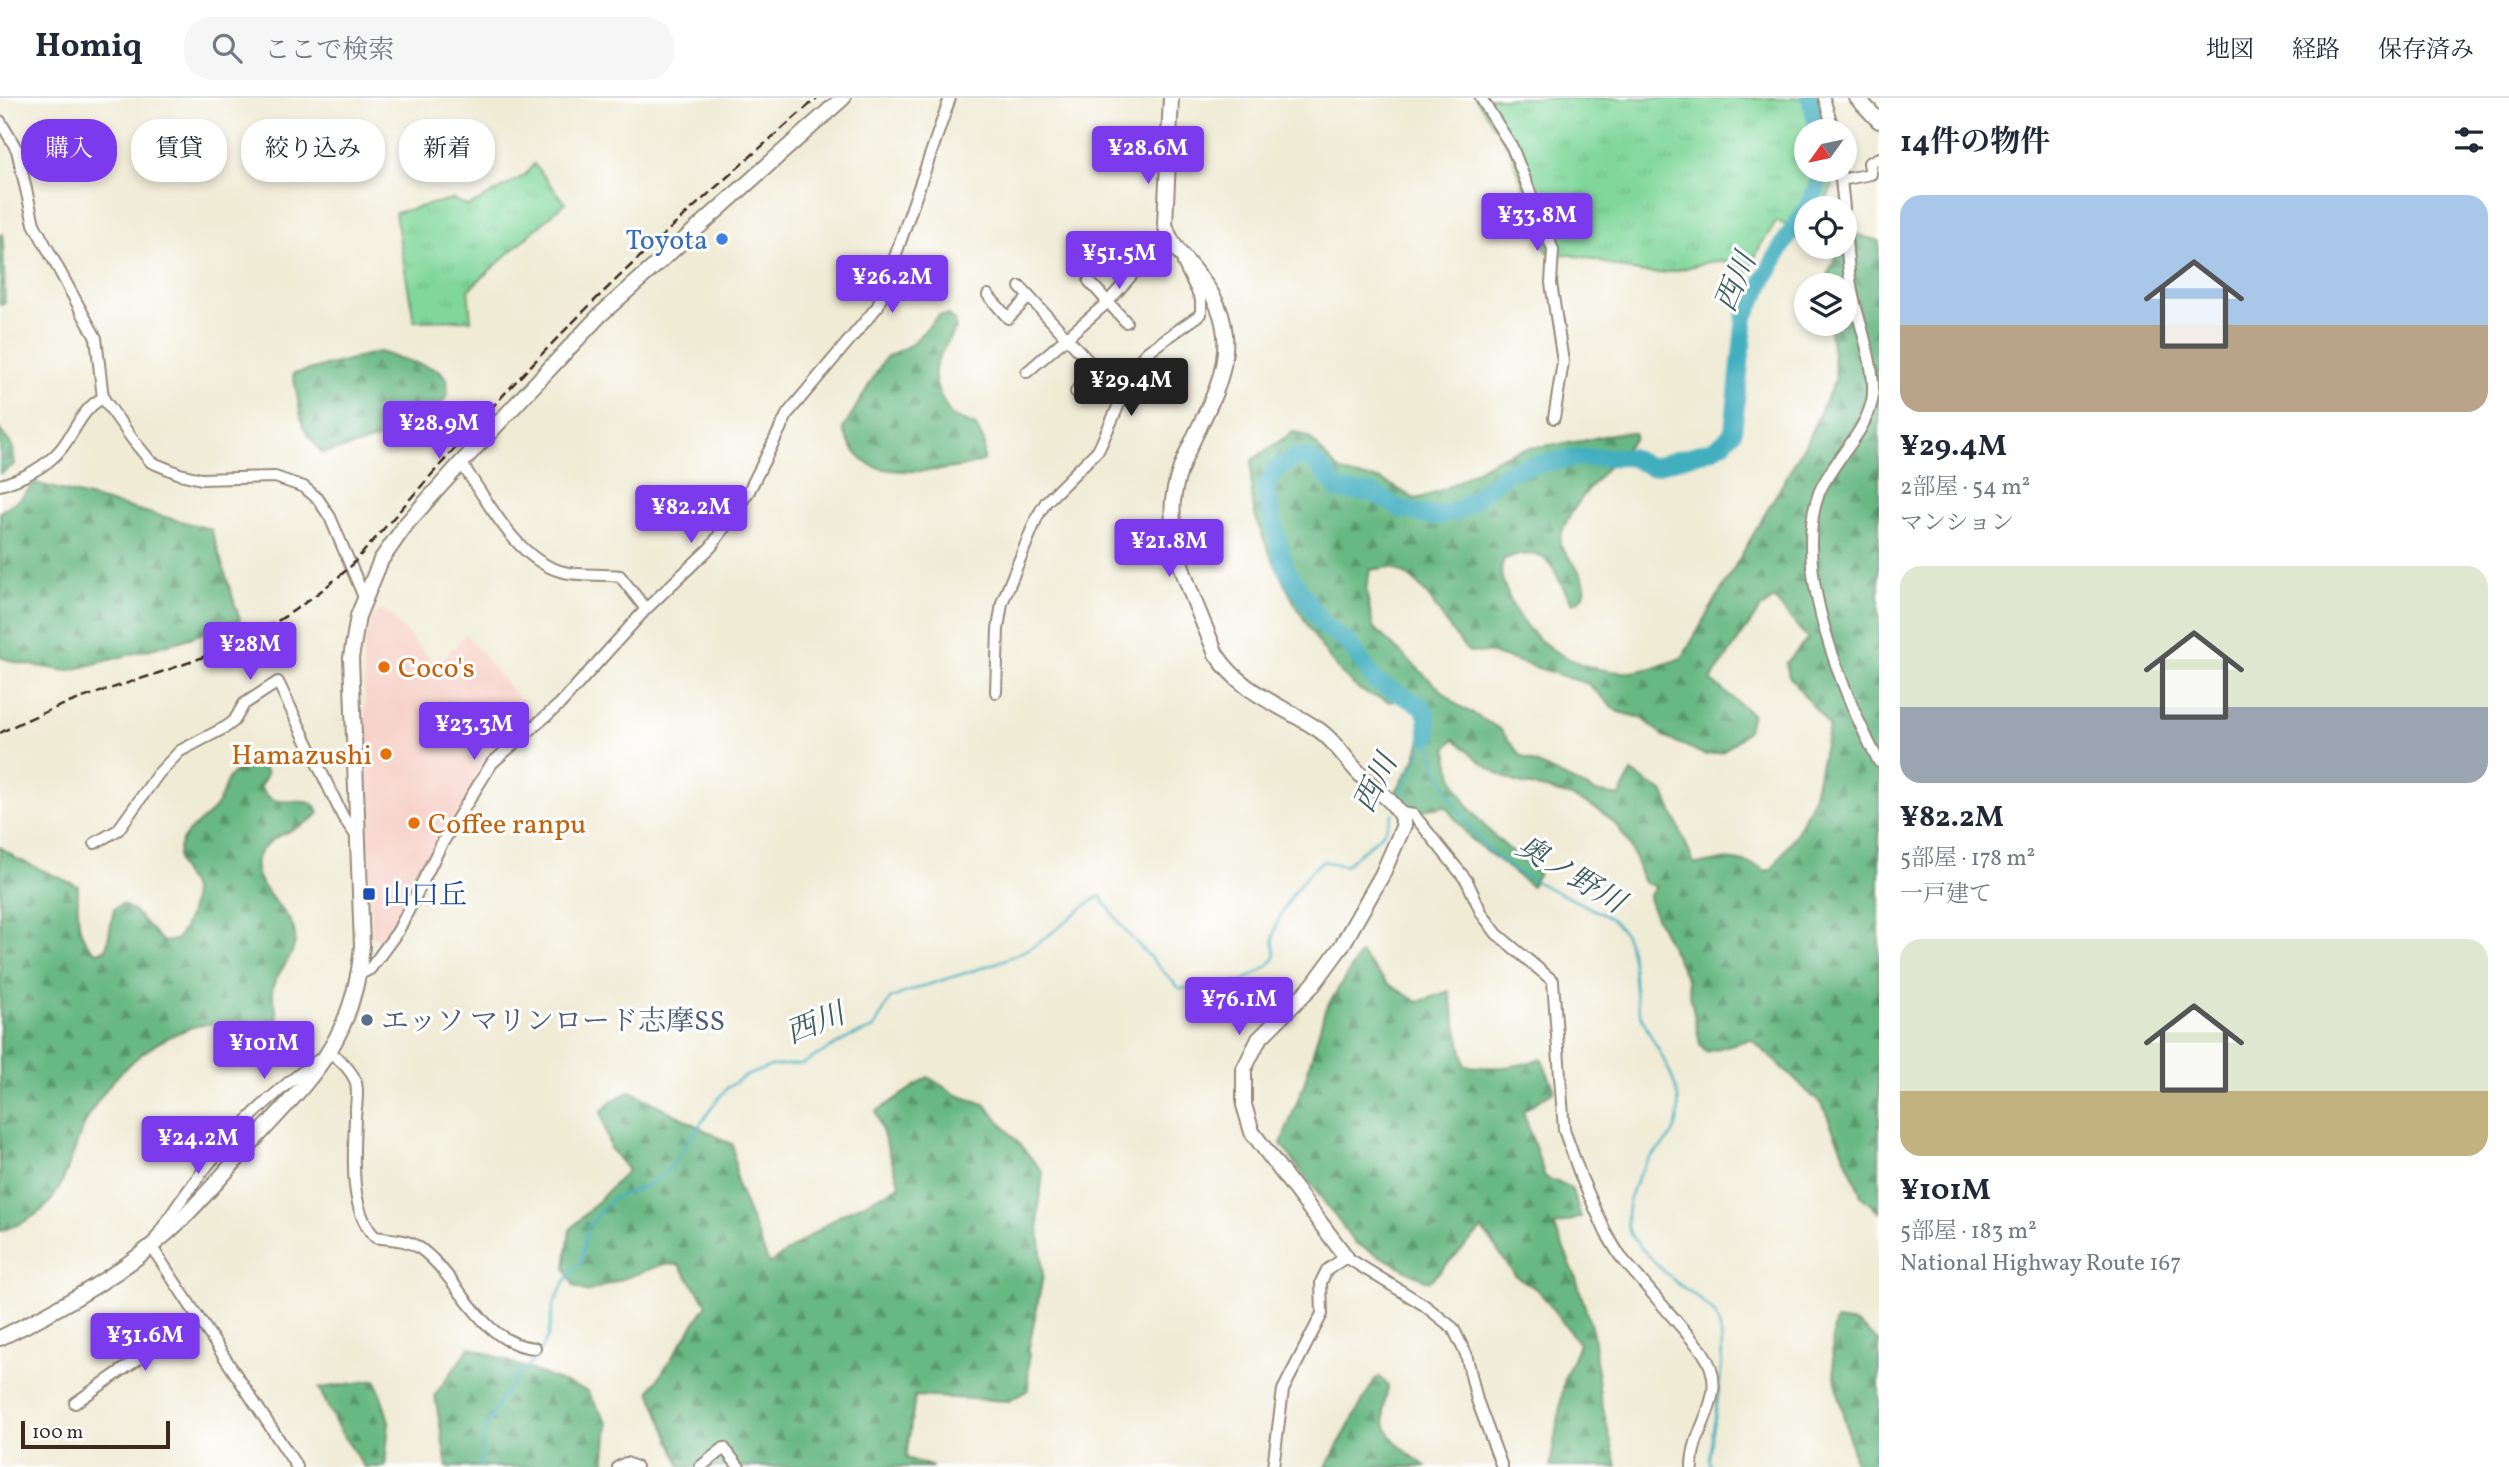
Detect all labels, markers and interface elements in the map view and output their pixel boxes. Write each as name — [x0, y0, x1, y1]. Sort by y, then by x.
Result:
search box — [184, 17, 674, 80]
text: Homiq — [35, 25, 142, 71]
icon: search — [208, 29, 246, 67]
text: ここで検索 — [264, 33, 394, 69]
text: 地図 — [2206, 34, 2254, 68]
text: 経路 — [2292, 34, 2340, 68]
text: 保存済み — [2378, 34, 2474, 68]
chip: 購入 — [21, 119, 117, 182]
chip: 賃貸 — [131, 119, 227, 182]
chip: 絞り込み — [241, 119, 385, 182]
chip: 新着 — [399, 119, 495, 182]
north arrow — [1794, 119, 1857, 182]
map controls — [1794, 119, 1857, 336]
icon: filters — [2450, 121, 2488, 159]
text: 14件の物件 — [1900, 122, 2050, 164]
pin: ¥28.6M — [1091, 126, 1205, 186]
text: ¥28.6M — [1108, 133, 1188, 165]
pin: ¥33.8M — [1480, 194, 1594, 253]
button: locate — [1794, 196, 1857, 259]
text: ¥33.8M — [1497, 200, 1577, 232]
place label: Toyota — [625, 222, 708, 261]
marker: Toyota — [714, 231, 730, 247]
pin: ¥51.5M — [1062, 232, 1176, 291]
text: ¥51.5M — [1082, 238, 1156, 270]
icon: home — [2131, 241, 2257, 367]
water label: 西川 — [1706, 244, 1769, 319]
pin: ¥26.2M — [835, 256, 949, 315]
text: ¥26.2M — [852, 262, 932, 294]
button: layers — [1794, 273, 1857, 336]
pin: ¥29.4M — [1074, 358, 1188, 418]
text: ¥29.4M — [1090, 365, 1172, 397]
pin: ¥28.9M — [382, 402, 496, 461]
text: ¥28.9M — [399, 408, 479, 440]
text: ¥29.4M — [1900, 426, 2007, 468]
text: 2部屋 · 54 m² — [1900, 472, 2030, 504]
pin: ¥82.2M — [634, 486, 748, 545]
text: ¥82.2M — [651, 492, 731, 524]
text: マンション — [1900, 508, 2014, 540]
pin: ¥21.8M — [1112, 519, 1226, 579]
text: ¥21.8M — [1130, 526, 1208, 558]
icon: home — [2131, 612, 2257, 738]
pin: ¥28M — [209, 622, 291, 682]
text: ¥28M — [219, 629, 281, 661]
place label: Coco's — [398, 650, 475, 689]
marker: Coco's — [376, 659, 392, 675]
pin: ¥23.3M — [417, 702, 531, 762]
text: ¥23.3M — [435, 709, 513, 741]
place label: Hamazushi — [231, 737, 372, 776]
water label: 西川 — [1345, 745, 1410, 820]
marker: Hamazushi — [378, 746, 394, 762]
text: ¥82.2M — [1900, 797, 2004, 839]
place label: Coffee ranpu — [428, 806, 586, 845]
marker: Coffee ranpu — [406, 815, 422, 831]
water label: 奥ノ野川 — [1508, 827, 1635, 926]
text: 5部屋 · 178 m² — [1900, 843, 2035, 875]
place label: 山口丘 — [383, 877, 467, 916]
text: 一戸建て — [1900, 879, 1992, 911]
marker: 山口丘 — [361, 886, 377, 902]
pin: ¥76.1M — [1182, 978, 1296, 1037]
text: ¥76.1M — [1201, 984, 1277, 1016]
icon: home — [2131, 985, 2257, 1111]
water label: 西川 — [780, 993, 854, 1056]
place label: エッソ マリンロード志摩SS — [381, 1003, 725, 1042]
marker: エッソ マリンロード志摩SS — [359, 1012, 375, 1028]
pin: ¥101M — [215, 1021, 313, 1081]
text: ¥101M — [229, 1028, 299, 1060]
pin: ¥24.2M — [141, 1116, 255, 1176]
text: ¥24.2M — [158, 1123, 238, 1155]
text: ¥101M — [1900, 1170, 1991, 1212]
text: 5部屋 · 183 m² — [1900, 1216, 2037, 1248]
text: National Highway Route 167 — [1900, 1248, 2181, 1280]
pin: ¥31.6M — [88, 1314, 202, 1373]
text: ¥31.6M — [107, 1320, 183, 1352]
scale bar — [21, 1418, 170, 1450]
text: 100 m — [32, 1420, 83, 1446]

